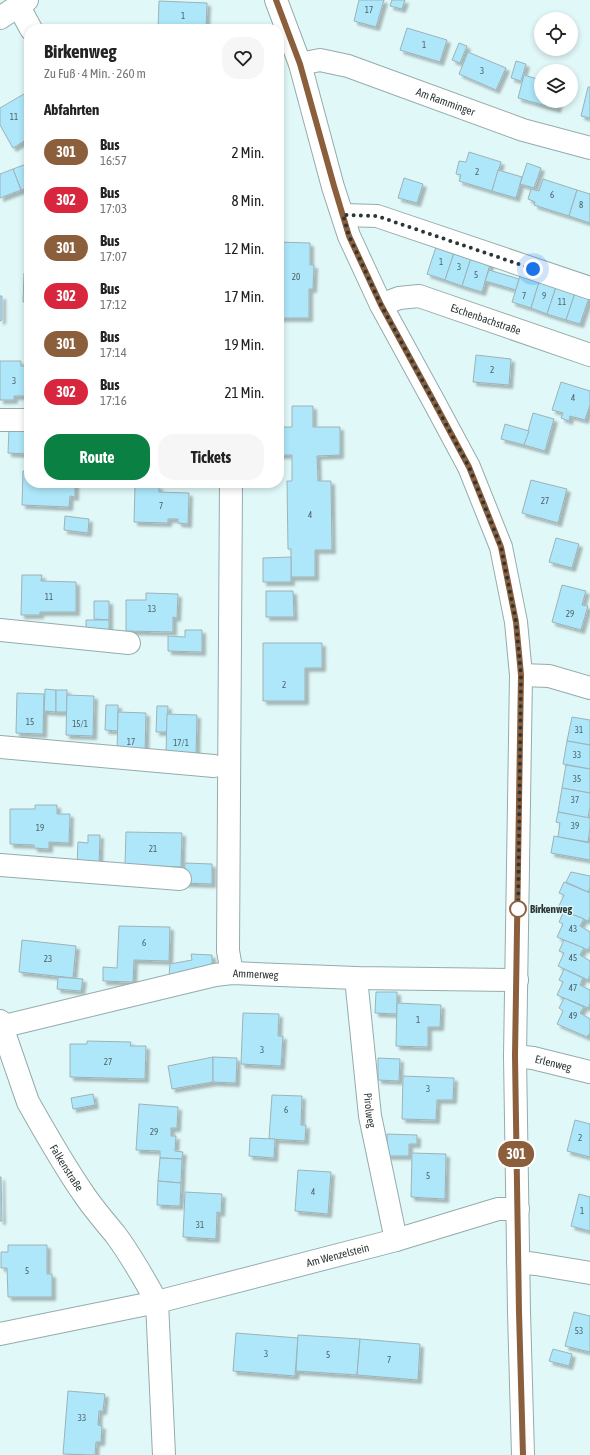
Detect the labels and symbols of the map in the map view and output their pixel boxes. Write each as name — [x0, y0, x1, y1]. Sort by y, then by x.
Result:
house number: 17 — [365, 5, 373, 15]
house number: 1 — [181, 11, 185, 21]
house number: 1 — [422, 40, 426, 50]
house number: 3 — [480, 66, 484, 76]
street label: Am Ramminger — [414, 85, 477, 118]
house number: 11 — [10, 112, 18, 122]
house number: 2 — [475, 167, 479, 177]
house number: 6 — [550, 190, 554, 200]
house number: 8 — [579, 200, 583, 210]
house number: 1 — [439, 257, 443, 267]
your location — [523, 259, 543, 279]
house number: 3 — [457, 262, 461, 272]
house number: 5 — [474, 270, 478, 280]
house number: 20 — [292, 272, 300, 282]
house number: 7 — [522, 291, 526, 301]
house number: 9 — [542, 291, 546, 301]
house number: 11 — [558, 297, 566, 307]
street label: Eschenbachstraße — [449, 301, 522, 337]
house number: 2 — [490, 365, 494, 375]
house number: 3 — [12, 376, 16, 386]
house number: 4 — [571, 393, 575, 403]
house number: 27 — [541, 496, 549, 506]
house number: 7 — [159, 501, 163, 511]
house number: 4 — [308, 510, 312, 520]
house number: 11 — [45, 592, 53, 602]
house number: 13 — [148, 604, 156, 614]
house number: 29 — [566, 609, 574, 619]
house number: 2 — [282, 680, 286, 690]
house number: 15 — [26, 717, 34, 727]
house number: 15/1 — [72, 719, 88, 729]
house number: 31 — [575, 725, 583, 735]
house number: 17 — [127, 737, 135, 747]
house number: 17/1 — [173, 738, 189, 748]
house number: 33 — [573, 750, 581, 760]
house number: 35 — [573, 774, 581, 784]
house number: 37 — [571, 795, 579, 805]
house number: 39 — [571, 821, 579, 831]
house number: 19 — [36, 823, 44, 833]
house number: 21 — [149, 844, 157, 854]
marker: Birkenweg — [509, 900, 527, 918]
place label: Birkenweg — [530, 903, 572, 915]
house number: 43 — [569, 924, 577, 934]
house number: 6 — [142, 938, 146, 948]
house number: 45 — [569, 953, 577, 963]
house number: 23 — [44, 954, 52, 964]
street label: Ammerweg — [233, 967, 279, 981]
house number: 47 — [569, 983, 577, 993]
house number: 49 — [569, 1011, 577, 1021]
house number: 1 — [416, 1015, 420, 1025]
house number: 3 — [260, 1045, 264, 1055]
street label: Erlenweg — [534, 1053, 573, 1073]
house number: 27 — [104, 1057, 112, 1067]
house number: 3 — [426, 1084, 430, 1094]
street label: Pirolweg — [362, 1092, 378, 1129]
house number: 6 — [284, 1105, 288, 1115]
house number: 29 — [150, 1127, 158, 1137]
house number: 2 — [578, 1133, 582, 1143]
line badge: 301 — [493, 1141, 539, 1167]
street label: Falkenstraße — [48, 1142, 86, 1193]
house number: 5 — [426, 1171, 430, 1181]
house number: 4 — [311, 1187, 315, 1197]
house number: 1 — [580, 1206, 584, 1216]
house number: 31 — [196, 1220, 204, 1230]
street label: Am Wenzelstein — [305, 1241, 370, 1269]
house number: 5 — [25, 1266, 29, 1276]
house number: 53 — [575, 1326, 583, 1336]
house number: 3 — [264, 1349, 268, 1359]
house number: 5 — [326, 1350, 330, 1360]
house number: 7 — [387, 1355, 391, 1365]
house number: 33 — [78, 1413, 86, 1423]

